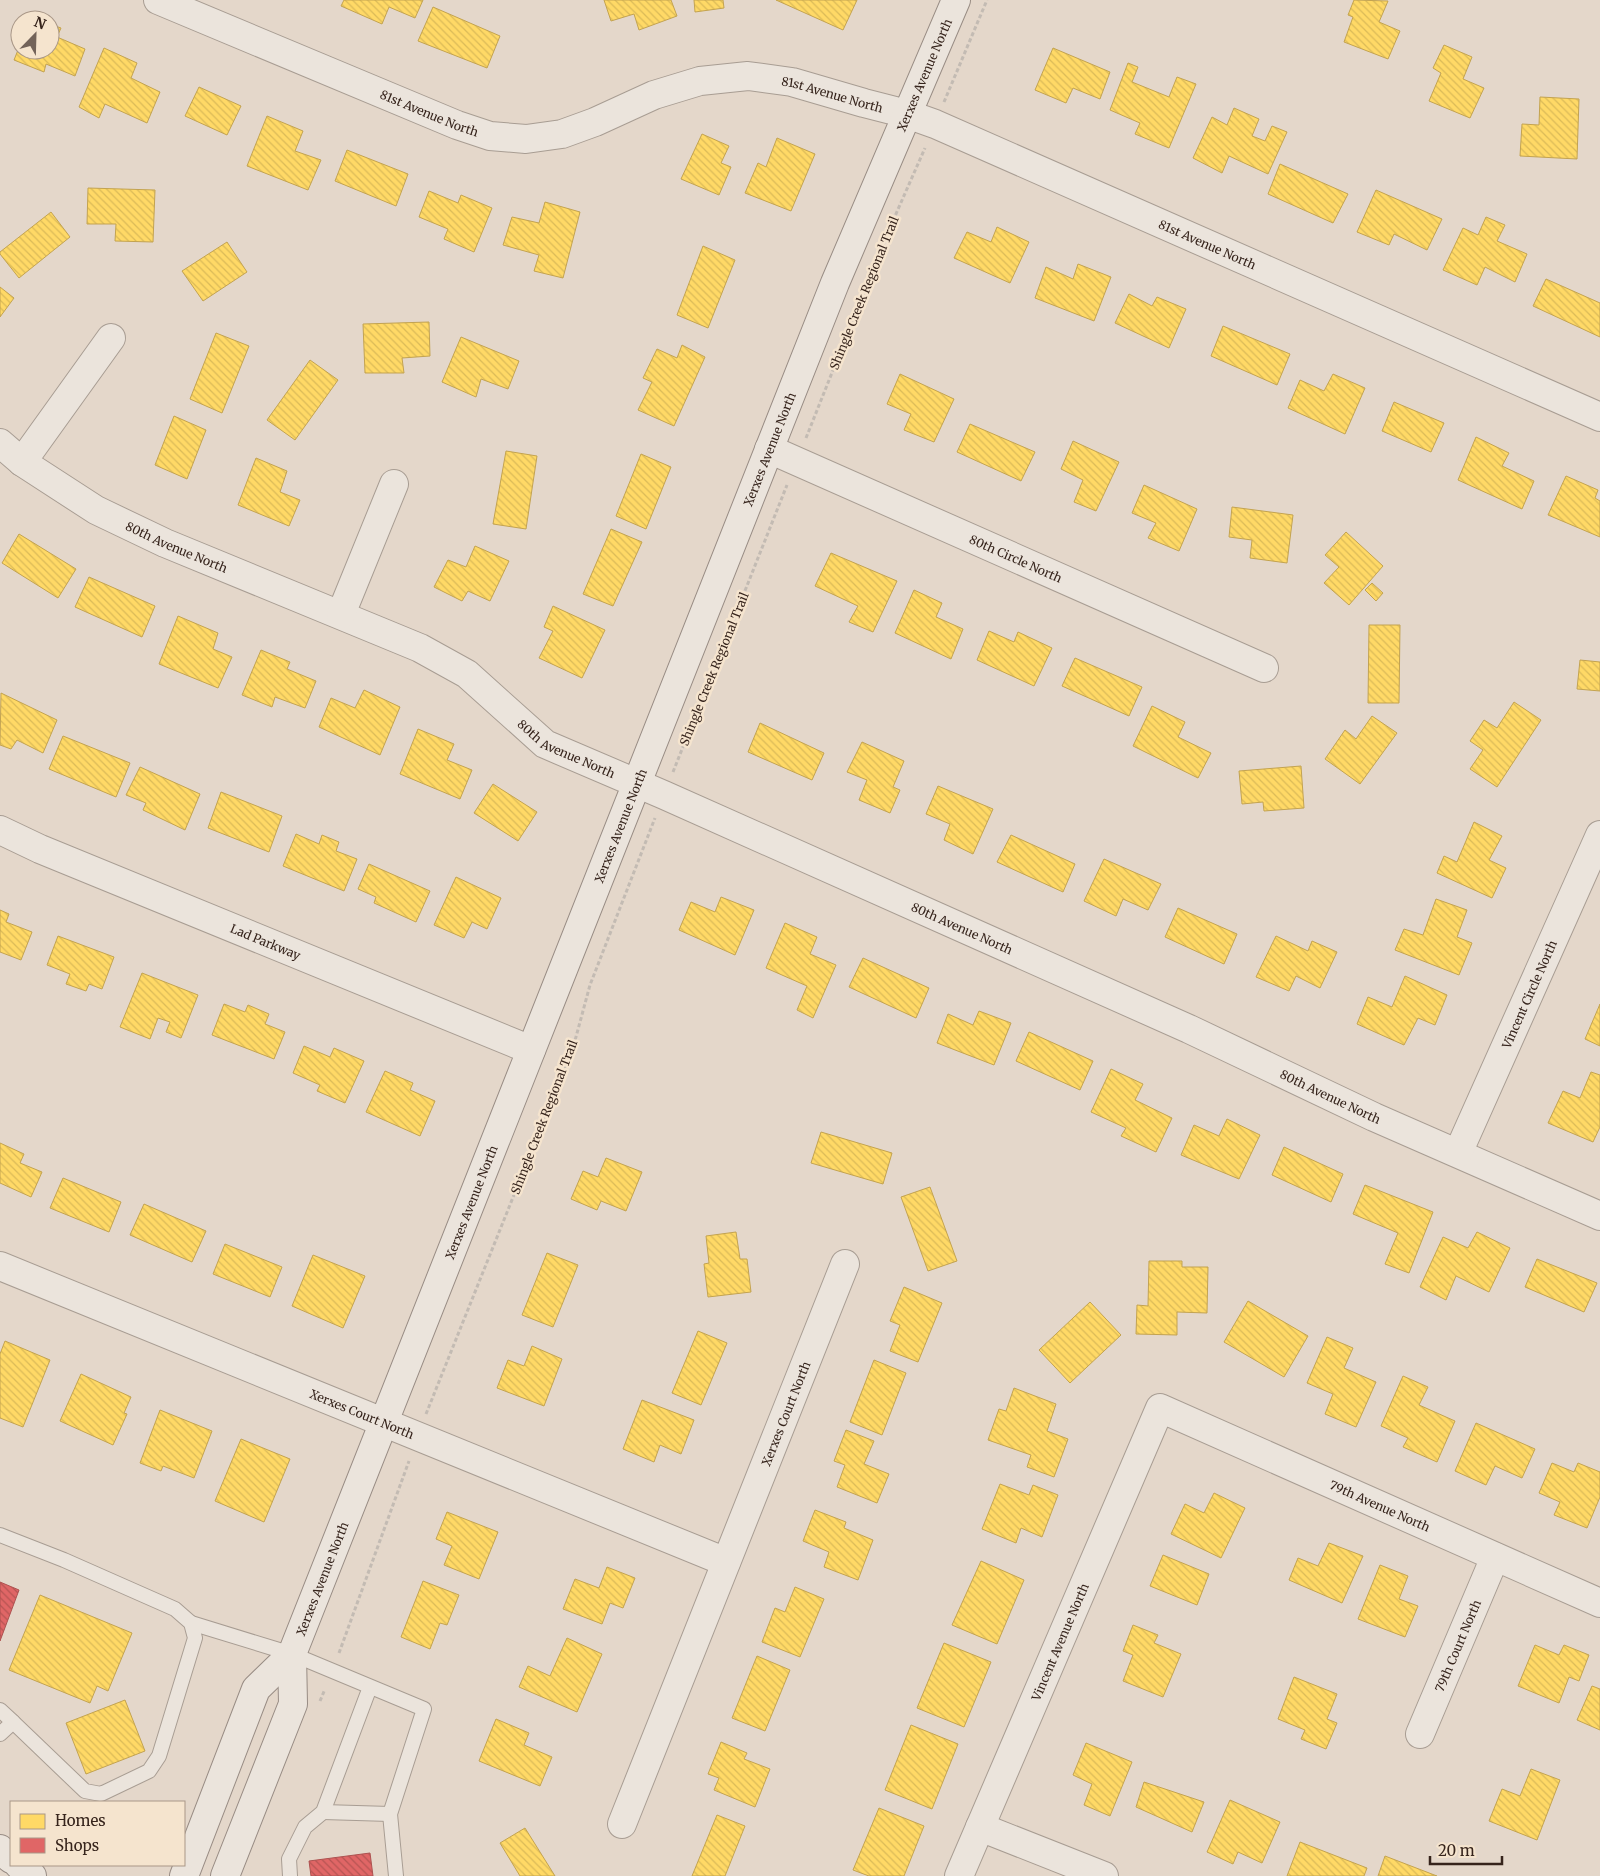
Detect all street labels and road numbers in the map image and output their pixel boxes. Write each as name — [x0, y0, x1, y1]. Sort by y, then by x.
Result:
street label: Xerxes Avenue North — [893, 16, 955, 133]
street label: 81st Avenue North — [781, 73, 885, 115]
street label: 81st Avenue North — [378, 86, 481, 139]
street label: Shingle Creek Regional Trail — [826, 214, 902, 372]
street label: 81st Avenue North — [1157, 216, 1259, 272]
street label: Xerxes Avenue North — [740, 390, 799, 508]
street label: 80th Avenue North — [123, 518, 230, 575]
street label: 80th Circle North — [967, 531, 1065, 585]
street label: Shingle Creek Regional Trail — [676, 590, 752, 748]
street label: 80th Avenue North — [515, 716, 618, 781]
street label: Xerxes Avenue North — [591, 766, 649, 885]
street label: 80th Avenue North — [909, 899, 1015, 957]
street label: Lad Parkway — [228, 920, 303, 962]
street label: Vincent Circle North — [1498, 938, 1560, 1051]
street label: Shingle Creek Regional Trail — [508, 1037, 581, 1196]
street label: 80th Avenue North — [1278, 1066, 1383, 1127]
street label: Xerxes Avenue North — [442, 1143, 500, 1261]
street label: Xerxes Court North — [758, 1359, 813, 1468]
street label: Xerxes Court North — [308, 1386, 416, 1442]
street label: 79th Avenue North — [1327, 1477, 1433, 1534]
street label: Xerxes Avenue North — [293, 1520, 351, 1638]
street label: Vincent Avenue North — [1027, 1581, 1091, 1704]
street label: 79th Court North — [1431, 1597, 1484, 1694]

